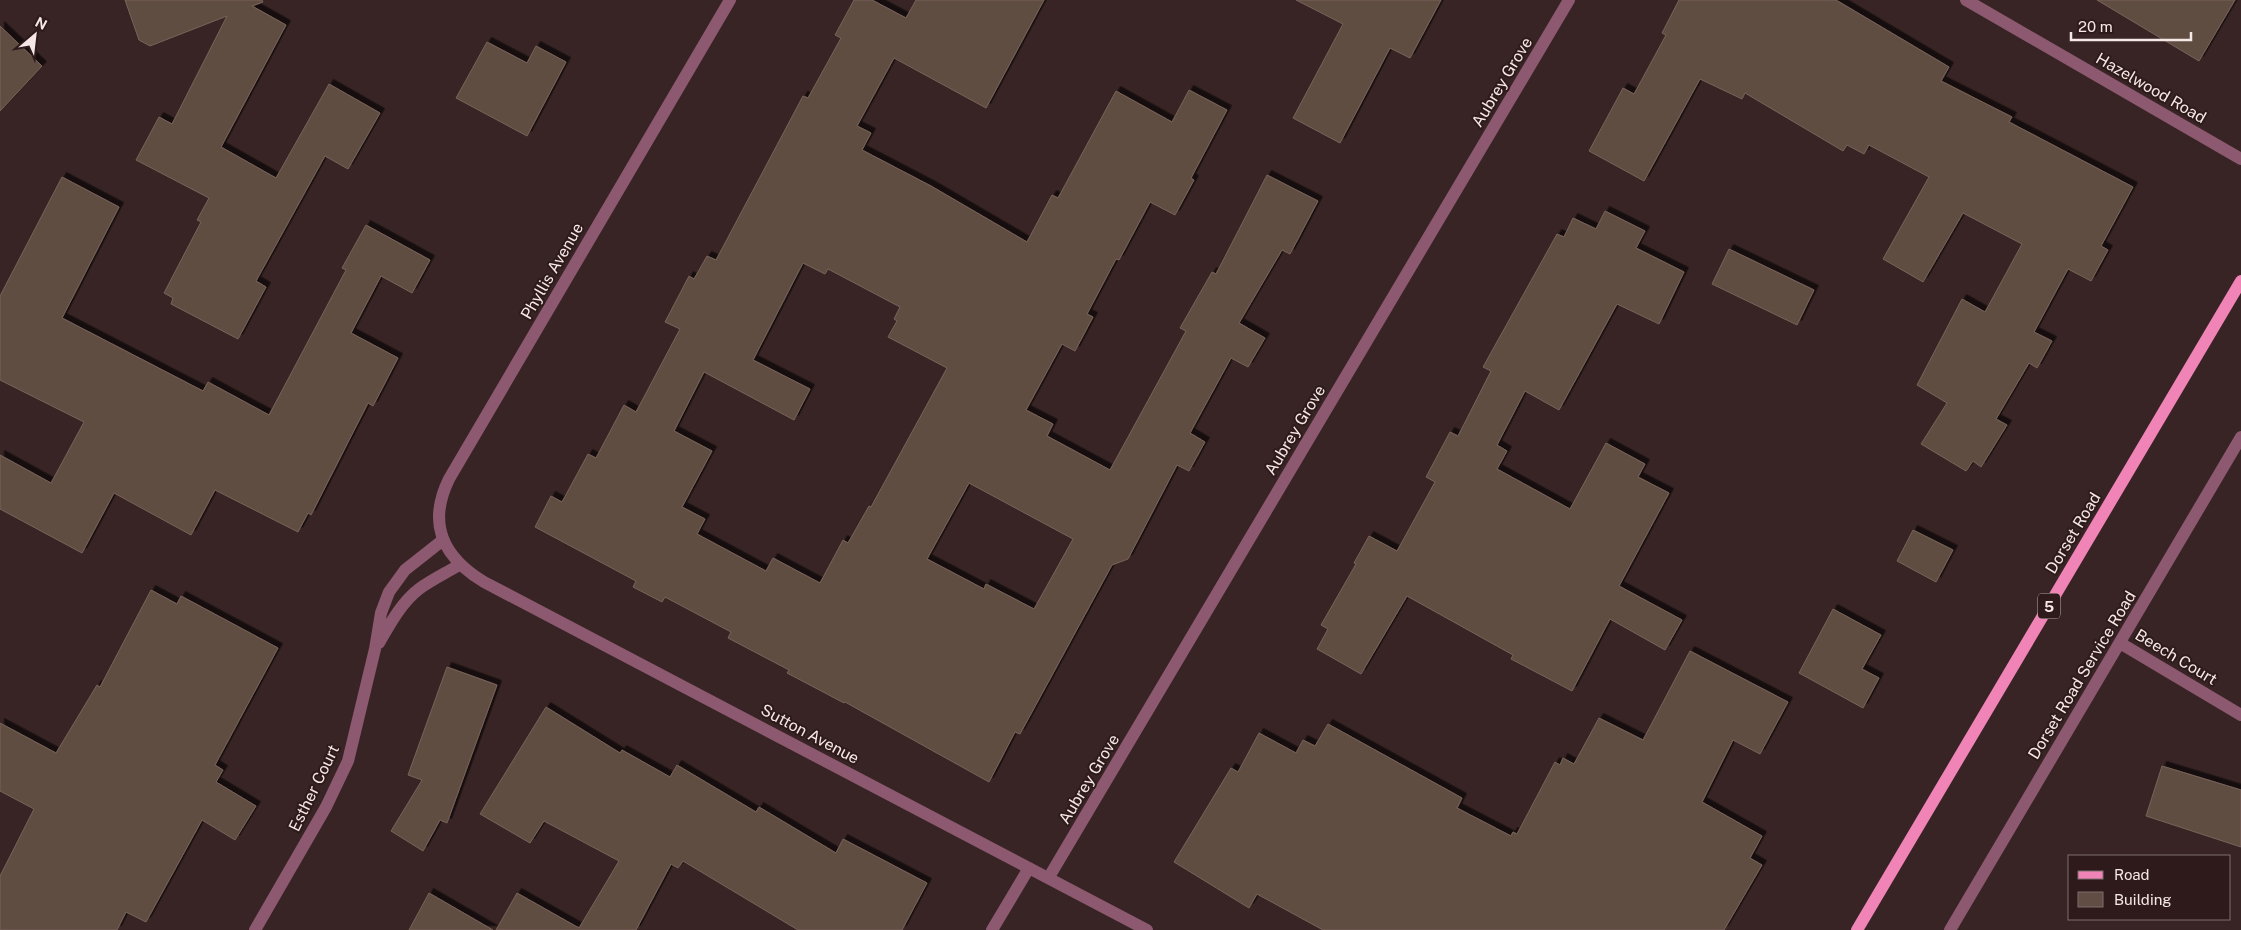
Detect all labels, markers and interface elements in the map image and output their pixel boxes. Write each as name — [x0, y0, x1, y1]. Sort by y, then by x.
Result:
north arrow — [10, 10, 60, 60]
scale bar — [2071, 10, 2191, 42]
text: N — [33, 14, 50, 33]
text: 20 m — [2078, 18, 2113, 35]
street label: Aubrey Grove — [1468, 34, 1536, 130]
street label: Hazelwood Road — [2093, 49, 2209, 127]
street label: Phyllis Avenue — [517, 220, 587, 322]
street label: Aubrey Grove — [1261, 382, 1329, 478]
street label: Dorset Road — [2041, 489, 2105, 577]
street label: Dorset Road Service Road — [2024, 588, 2140, 762]
road number: 5 — [2038, 594, 2060, 618]
street label: Beech Court — [2132, 625, 2220, 689]
street label: Sutton Avenue — [758, 700, 862, 768]
street label: Aubrey Grove — [1055, 731, 1123, 827]
street label: Esther Court — [285, 742, 343, 834]
legend — [2068, 855, 2231, 920]
text: Road — [2114, 866, 2150, 883]
text: Building — [2114, 891, 2172, 908]

